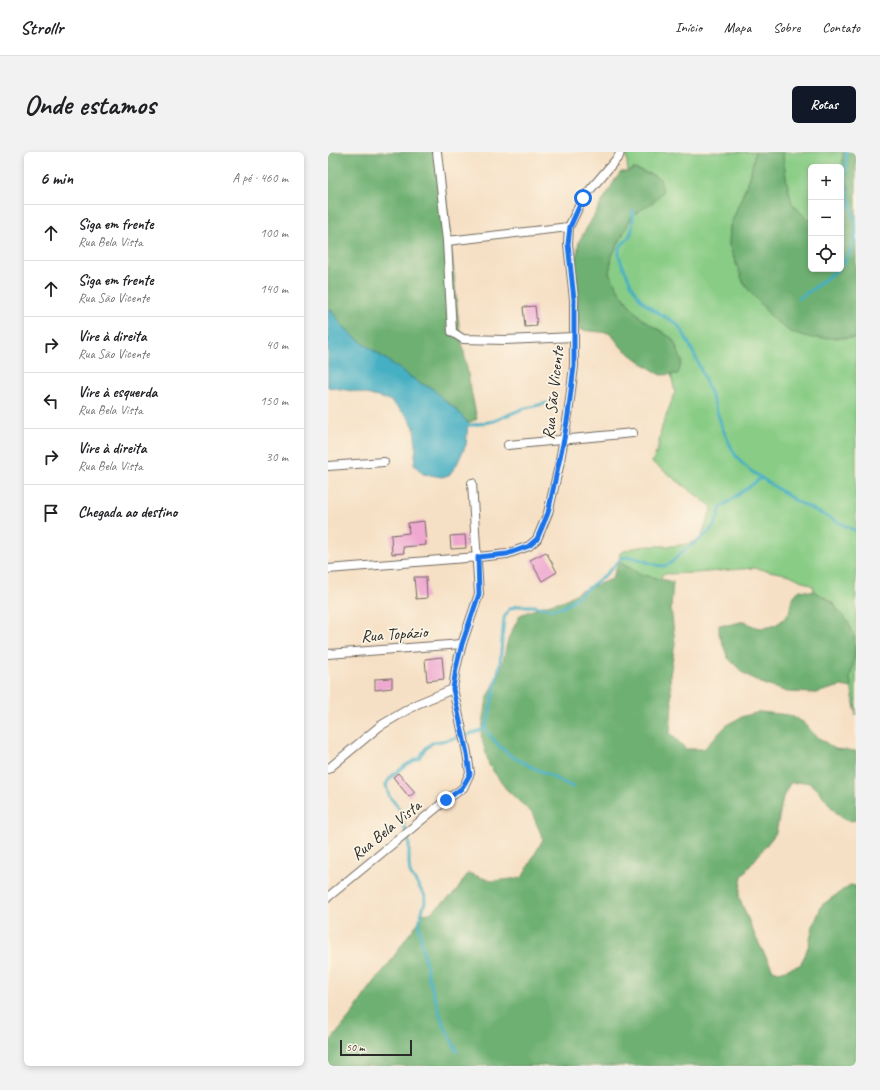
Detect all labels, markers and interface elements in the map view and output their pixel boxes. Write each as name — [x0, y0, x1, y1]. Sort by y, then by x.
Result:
text: Strollr — [20, 16, 63, 40]
text: Início — [675, 19, 702, 36]
text: Mapa — [724, 19, 751, 36]
text: Sobre — [773, 19, 800, 36]
text: Contato — [822, 19, 860, 36]
button: Rotas — [792, 86, 856, 123]
text: Onde estamos — [24, 87, 156, 122]
map controls — [808, 164, 844, 272]
button: + — [808, 164, 844, 200]
text: 6 min — [40, 168, 73, 189]
text: A pé · 460 m — [232, 170, 288, 186]
route start — [574, 189, 592, 207]
button: − — [808, 200, 844, 236]
text: Siga em frente — [78, 215, 154, 234]
icon: ahead — [40, 222, 62, 244]
text: 100 m — [260, 225, 288, 241]
text: Rua Bela Vista — [78, 234, 143, 250]
button: locate — [808, 236, 844, 272]
text: Siga em frente — [78, 271, 154, 290]
icon: ahead — [40, 278, 62, 300]
text: 140 m — [260, 281, 288, 297]
text: Rua São Vicente — [78, 290, 150, 306]
text: Vire à direita — [78, 327, 147, 346]
icon: right — [40, 334, 62, 356]
text: 40 m — [266, 337, 288, 353]
street label: Rua São Vicente — [538, 344, 568, 441]
text: Rua São Vicente — [78, 346, 150, 362]
text: Vire à esquerda — [78, 383, 157, 402]
icon: left — [40, 390, 62, 412]
text: 150 m — [260, 393, 288, 409]
text: Rua Bela Vista — [78, 402, 143, 418]
text: Vire à direita — [78, 439, 147, 458]
icon: right — [40, 446, 62, 468]
text: 30 m — [266, 449, 288, 465]
text: Rua Bela Vista — [78, 458, 143, 474]
icon: arrive — [40, 502, 62, 524]
text: Chegada ao destino — [78, 503, 177, 522]
street label: Rua Topázio — [360, 621, 430, 647]
route end — [437, 791, 455, 809]
street label: Rua Bela Vista — [347, 794, 427, 865]
scale bar — [340, 1038, 412, 1057]
text: 50 m — [346, 1040, 365, 1054]

